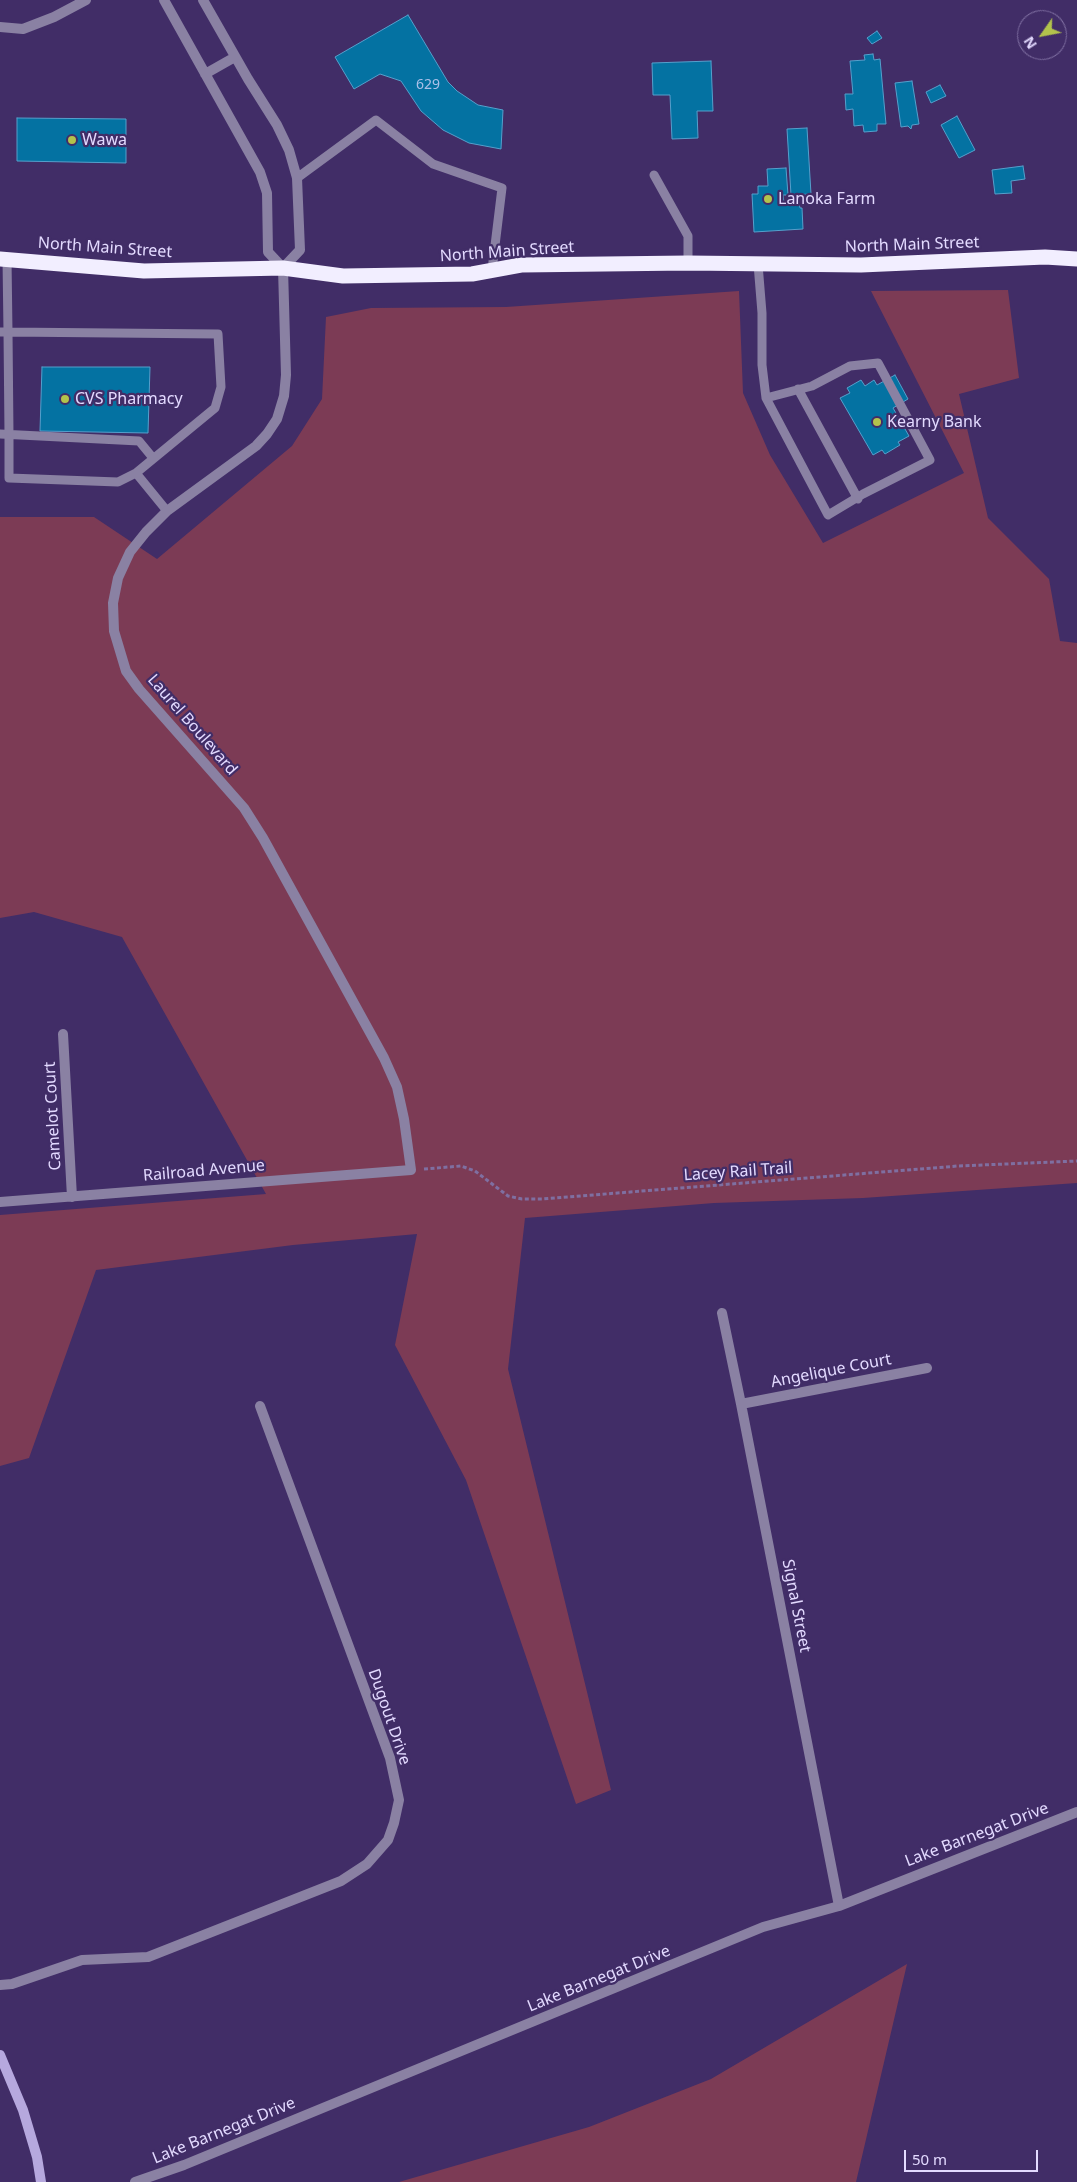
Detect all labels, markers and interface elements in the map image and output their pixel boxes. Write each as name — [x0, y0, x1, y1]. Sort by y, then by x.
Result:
north arrow — [1017, 10, 1067, 60]
text: N — [1019, 33, 1041, 53]
house number: 629 — [416, 77, 440, 93]
place label: Wawa — [82, 130, 127, 150]
marker: Wawa — [66, 134, 78, 146]
place label: Lanoka Farm — [778, 189, 875, 209]
marker: Lanoka Farm — [762, 193, 774, 205]
street label: North Main Street — [844, 233, 980, 257]
street label: North Main Street — [37, 234, 173, 262]
street label: North Main Street — [439, 238, 575, 266]
place label: CVS Pharmacy — [75, 389, 183, 409]
marker: CVS Pharmacy — [59, 393, 71, 405]
place label: Kearny Bank — [887, 412, 982, 432]
marker: Kearny Bank — [871, 416, 883, 428]
street label: Laurel Boulevard — [143, 671, 241, 779]
street label: Camelot Court — [41, 1061, 65, 1171]
street label: Railroad Avenue — [142, 1156, 266, 1186]
street label: Lacey Rail Trail — [683, 1159, 793, 1185]
street label: Angelique Court — [769, 1350, 893, 1392]
street label: Signal Street — [778, 1558, 814, 1654]
street label: Dugout Drive — [364, 1666, 414, 1768]
street label: Lake Barnegat Drive — [902, 1799, 1052, 1871]
street label: Lake Barnegat Drive — [525, 1942, 673, 2016]
street label: Lake Barnegat Drive — [150, 2094, 298, 2168]
scale bar — [907, 2140, 1041, 2172]
text: 50 m — [912, 2149, 947, 2169]

